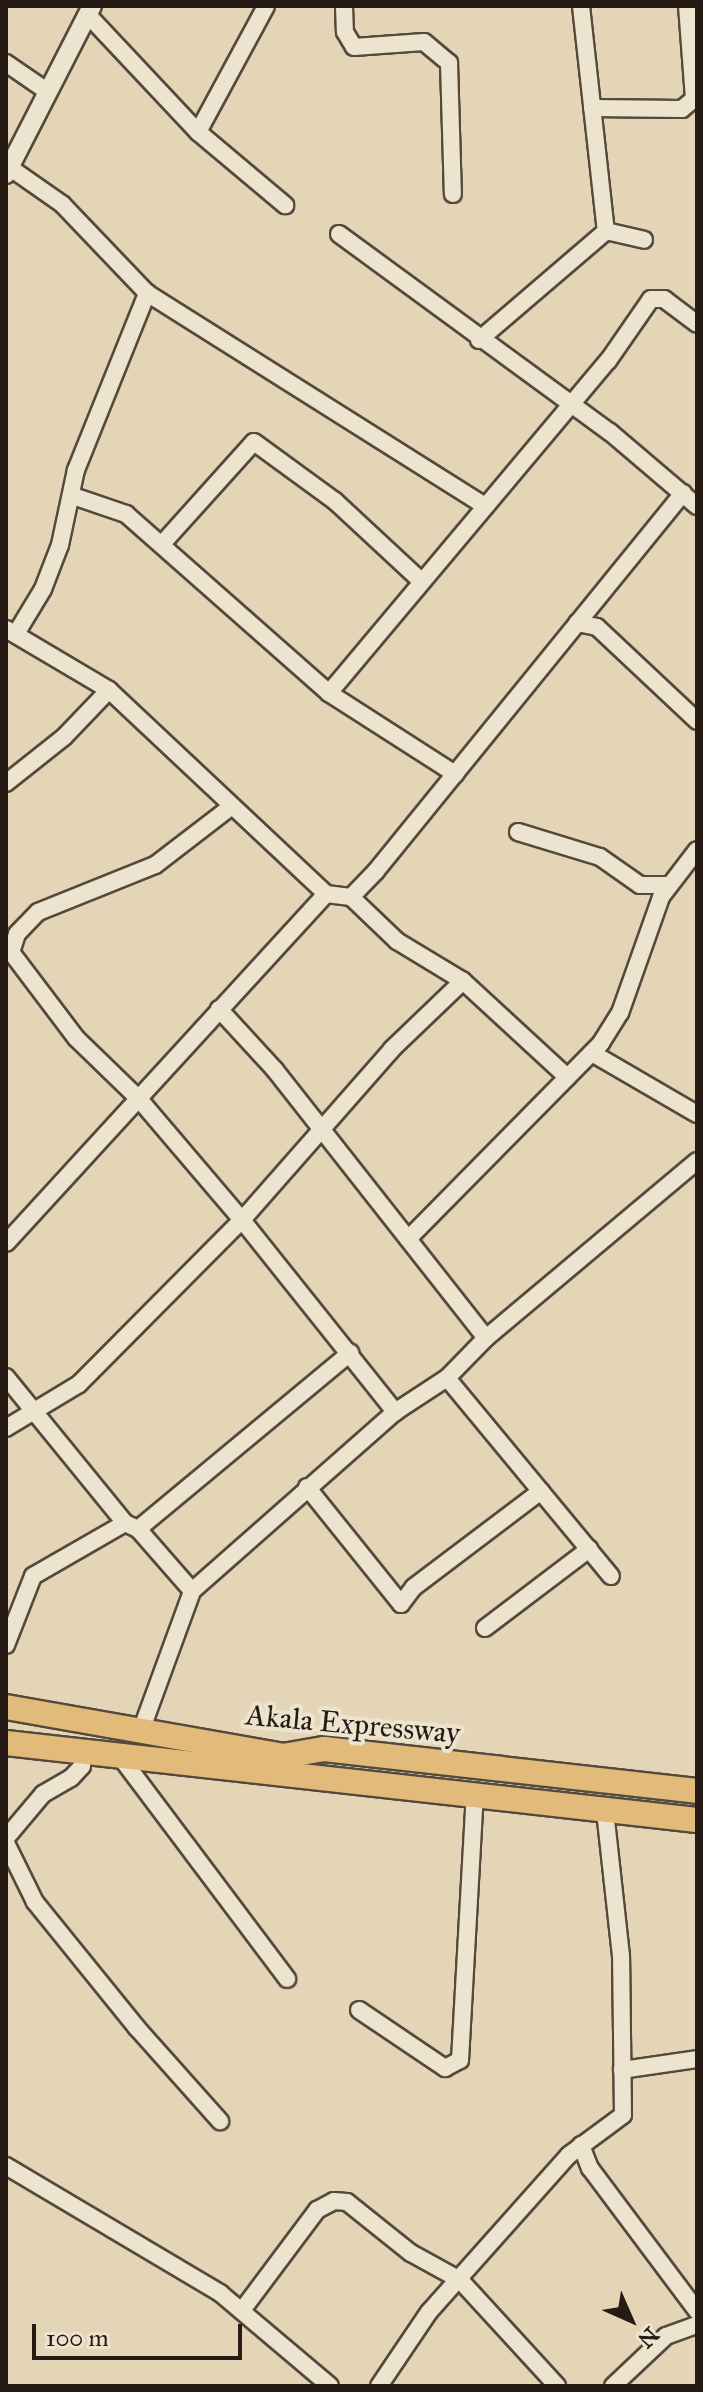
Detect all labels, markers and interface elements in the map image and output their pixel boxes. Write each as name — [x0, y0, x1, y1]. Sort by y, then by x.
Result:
street label: Akala Expressway — [244, 1697, 462, 1751]
north arrow — [591, 2280, 671, 2360]
scale bar — [36, 2308, 246, 2358]
text: N — [632, 2321, 664, 2353]
text: 100 m — [46, 2323, 109, 2353]

